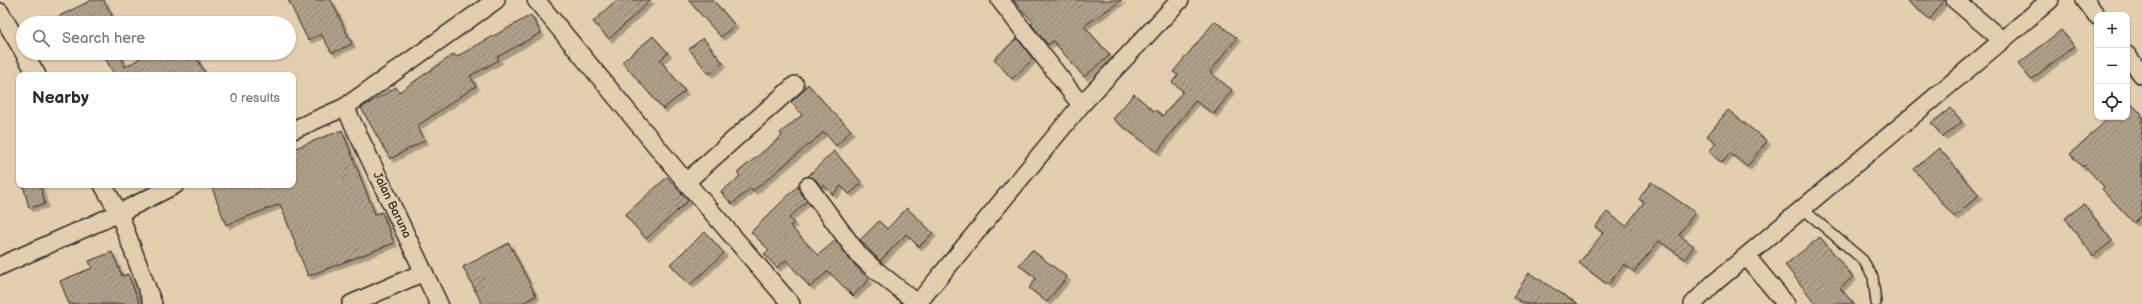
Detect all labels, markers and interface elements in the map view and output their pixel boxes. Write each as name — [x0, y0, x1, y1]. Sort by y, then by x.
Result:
map controls — [2094, 12, 2130, 120]
button: + — [2094, 12, 2130, 48]
search box — [16, 16, 296, 60]
icon: search — [30, 27, 52, 49]
text: Search here — [62, 29, 145, 48]
button: − — [2094, 48, 2130, 84]
button: locate — [2094, 84, 2130, 120]
text: Nearby — [32, 88, 89, 108]
text: 0 results — [230, 90, 280, 106]
street label: Jalan Baruna — [370, 169, 415, 241]

